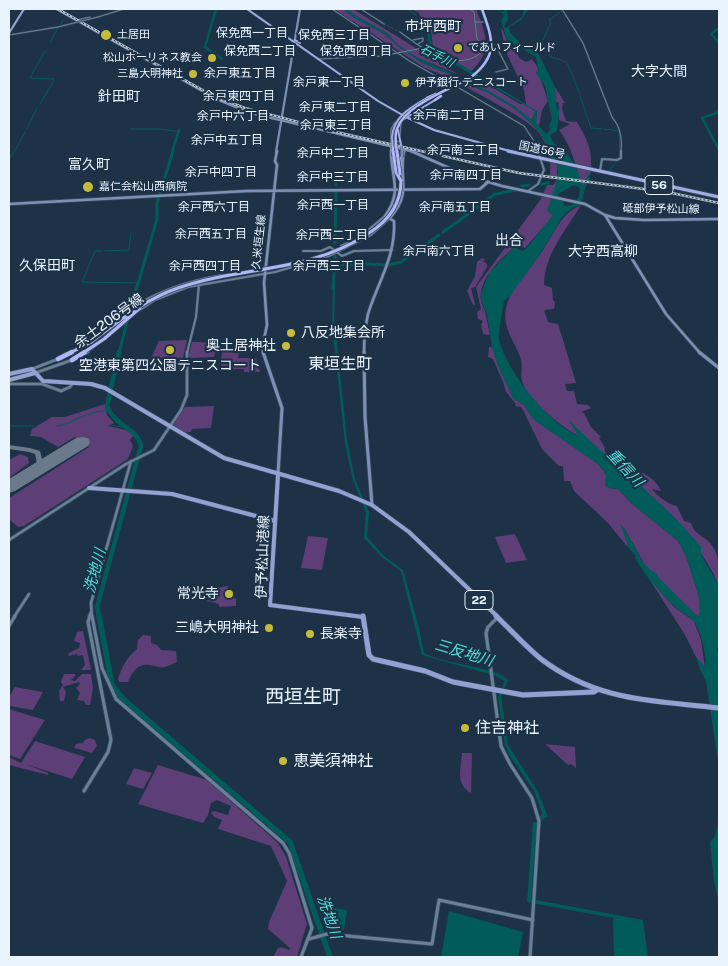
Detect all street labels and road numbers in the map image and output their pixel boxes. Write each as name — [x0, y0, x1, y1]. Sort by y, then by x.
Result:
street label: 国道56号 — [518, 139, 566, 161]
road number: 56 — [645, 176, 673, 194]
street label: 砥部伊予松山線 — [622, 202, 700, 216]
street label: 久米垣生線 — [250, 214, 268, 270]
street label: 余土206号線 — [71, 290, 147, 352]
street label: 伊予松山港線 — [253, 515, 273, 599]
road number: 22 — [465, 590, 493, 610]

